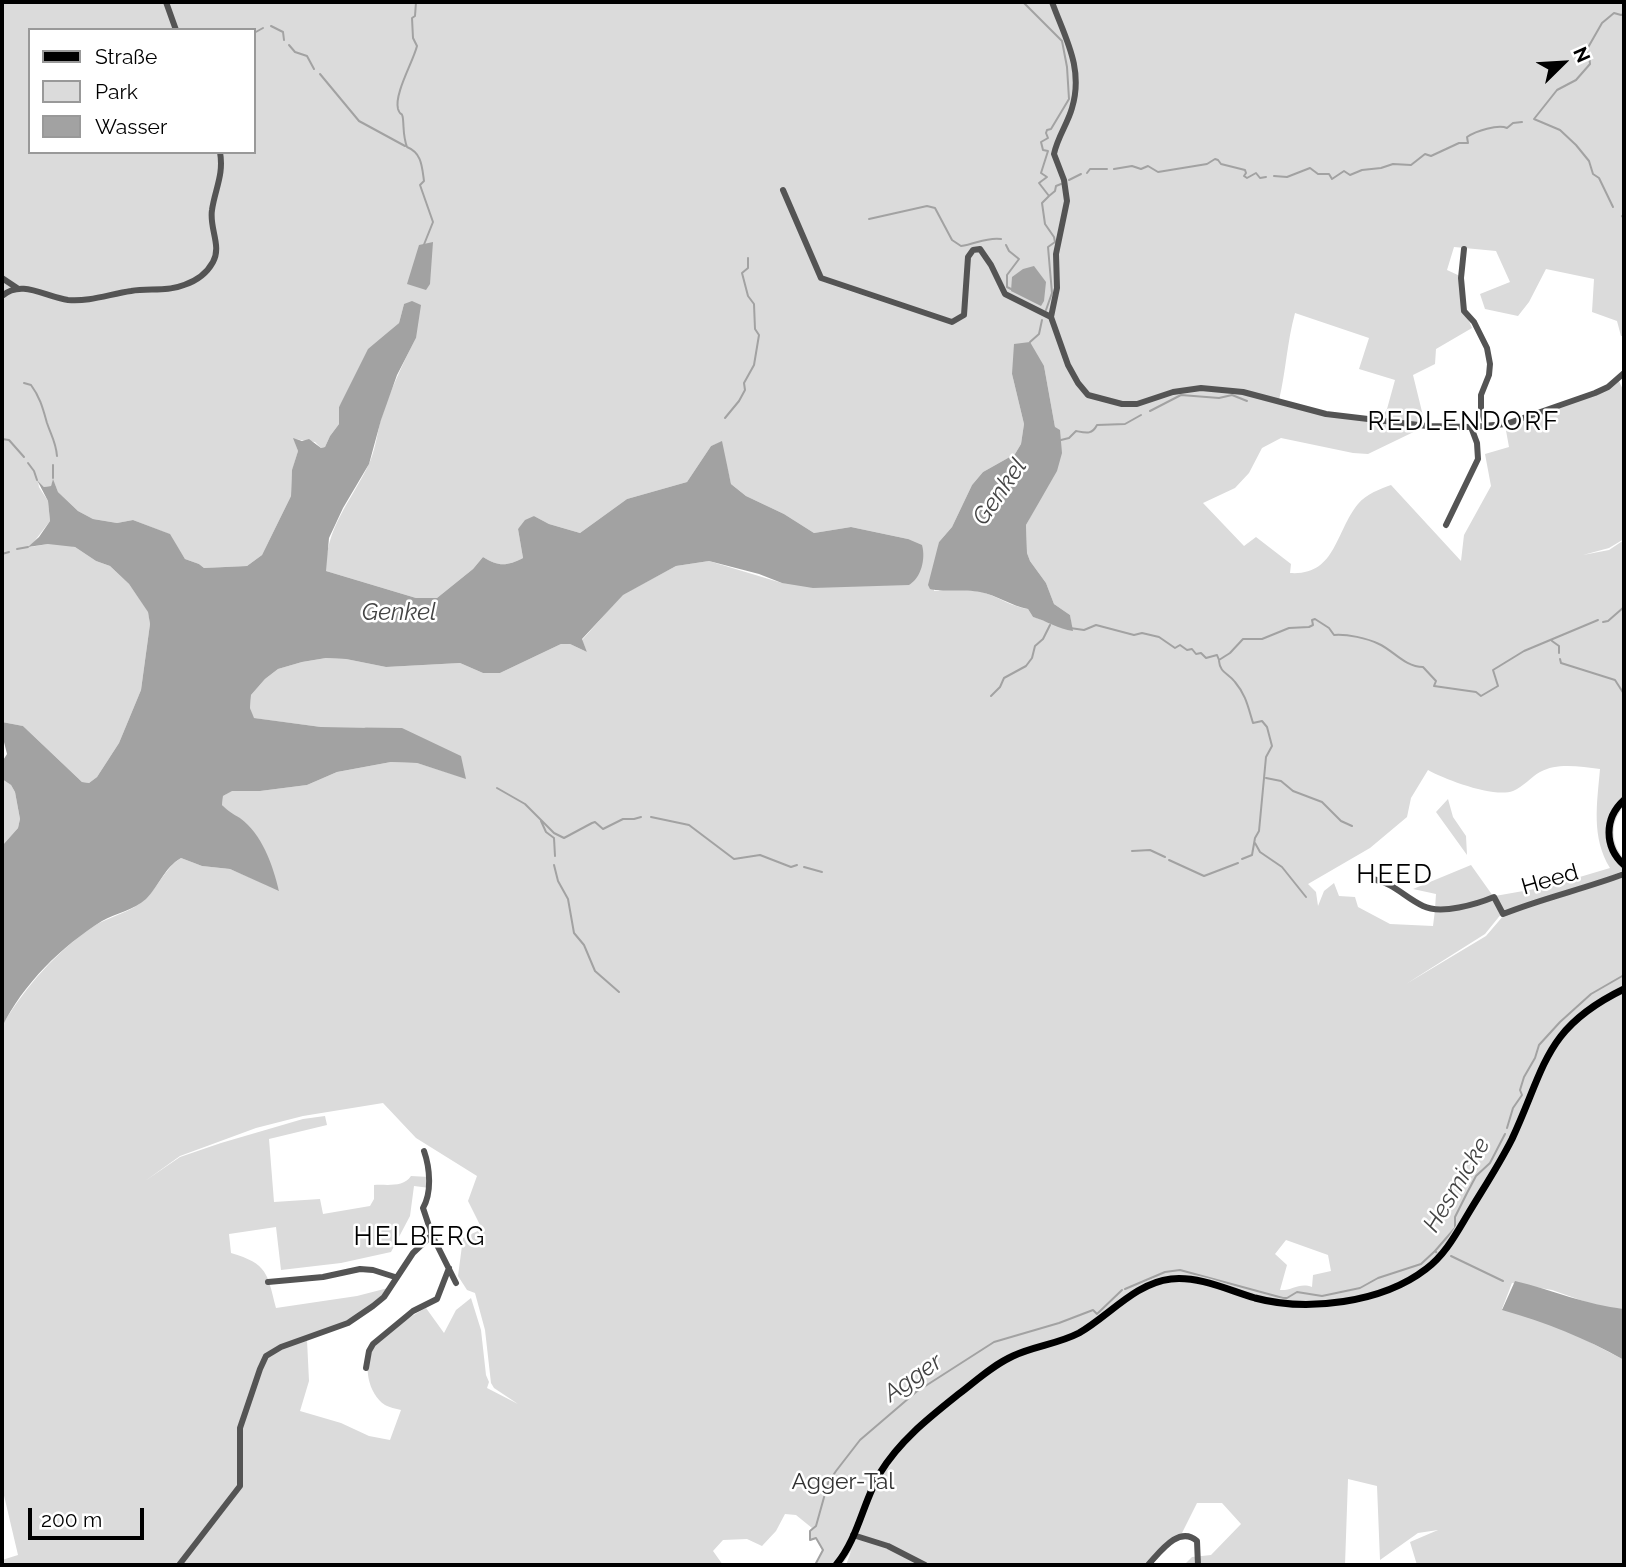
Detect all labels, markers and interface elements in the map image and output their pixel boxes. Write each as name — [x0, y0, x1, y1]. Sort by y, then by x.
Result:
legend — [28, 28, 256, 154]
north arrow — [1528, 28, 1598, 98]
text: N — [1569, 43, 1595, 66]
text: Straße — [95, 44, 157, 69]
text: Park — [95, 79, 138, 104]
text: Wasser — [95, 114, 167, 139]
district label: REDLENDORF — [1369, 406, 1559, 438]
water label: Genkel — [967, 453, 1033, 531]
water label: Genkel — [362, 599, 436, 627]
district label: HEED — [1357, 859, 1433, 891]
street label: Heed — [1518, 859, 1582, 901]
water label: Hesmicke — [1418, 1132, 1496, 1238]
district label: HELBERG — [354, 1221, 486, 1253]
water label: Agger — [878, 1348, 948, 1408]
park label: Agger-Tal — [791, 1468, 895, 1496]
scale bar — [32, 1494, 147, 1538]
text: 200 m — [41, 1507, 102, 1532]

